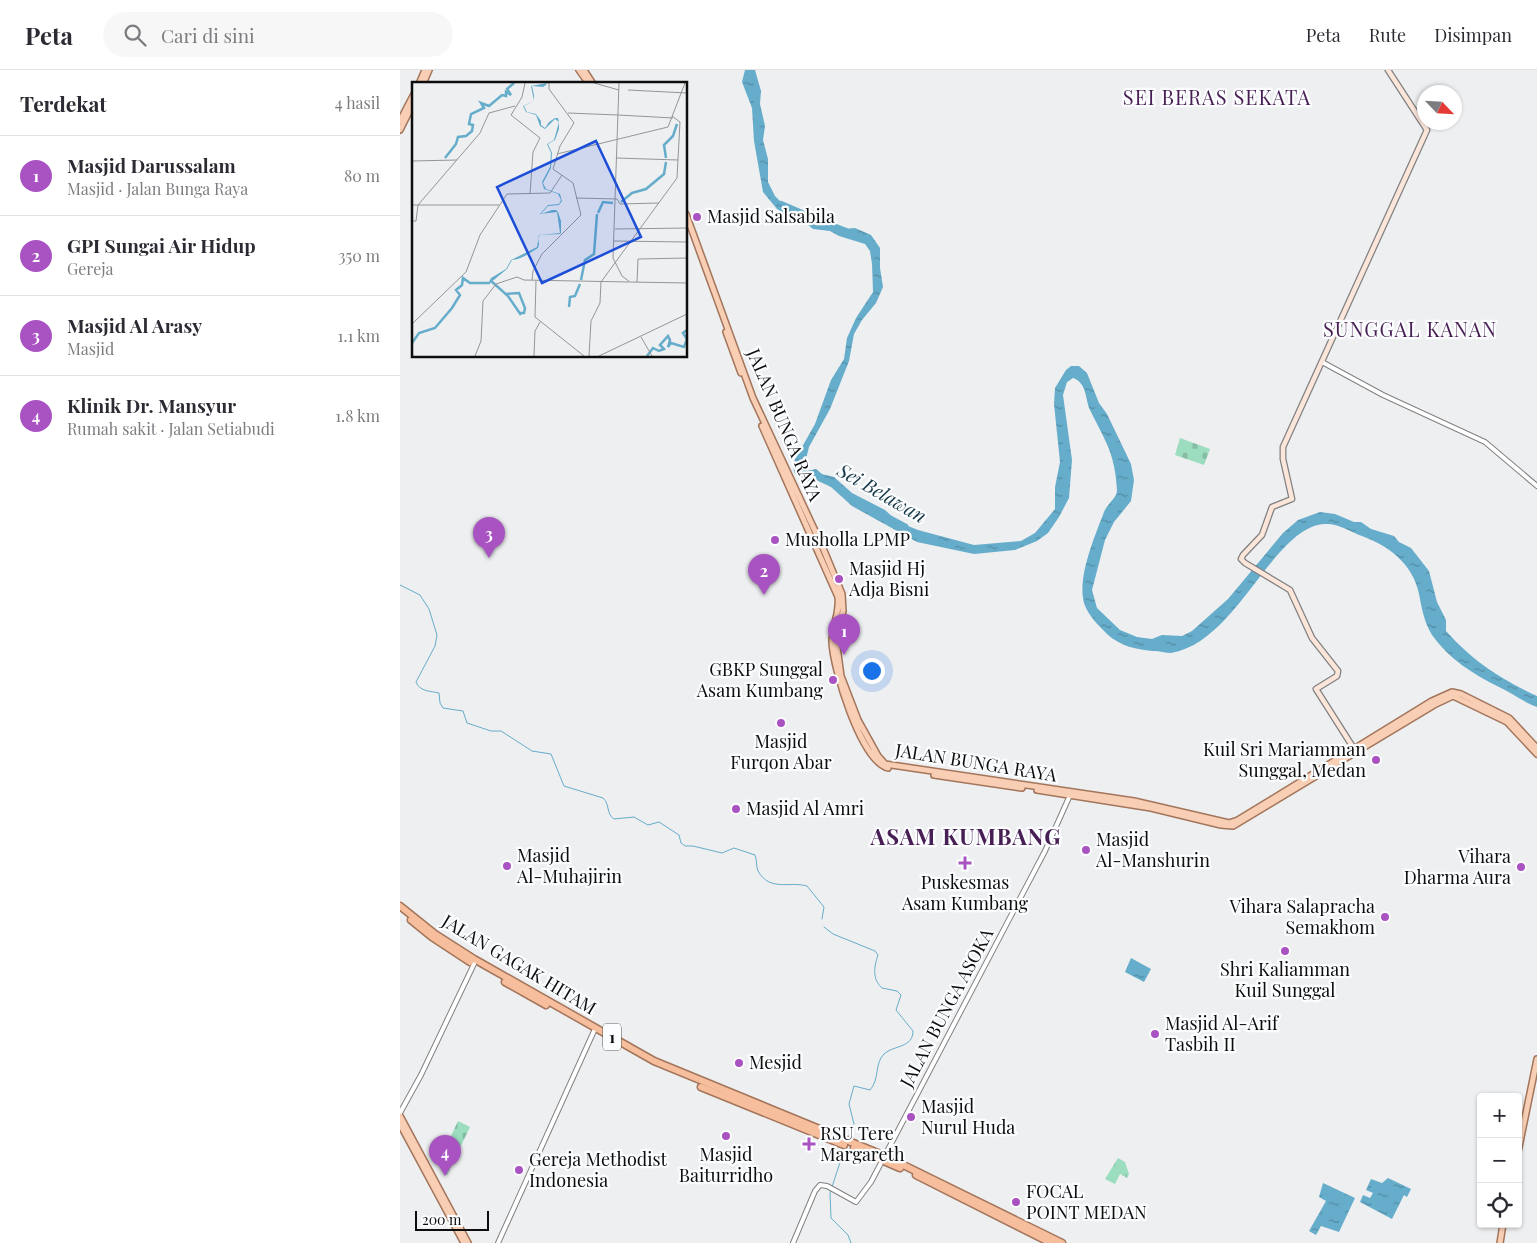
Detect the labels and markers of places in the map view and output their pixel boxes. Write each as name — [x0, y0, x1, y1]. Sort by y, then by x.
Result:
place label: Masjid Salsabila — [707, 204, 835, 228]
marker: Masjid Salsabila — [691, 211, 703, 223]
pin: 3 — [473, 517, 505, 558]
place label: Musholla LPMP — [785, 527, 911, 551]
marker: Musholla LPMP — [769, 534, 781, 546]
pin: 2 — [748, 554, 780, 595]
place label: Masjid Hj Adja Bisni — [848, 556, 929, 601]
marker: Masjid Hj Adja Bisni — [833, 573, 845, 585]
pin: 1 — [828, 614, 860, 655]
place label: GBKP Sunggal Asam Kumbang — [696, 657, 823, 702]
marker: GBKP Sunggal Asam Kumbang — [827, 674, 839, 686]
marker: Masjid Furqon Abar — [775, 717, 787, 729]
place label: Masjid Furqon Abar — [730, 729, 832, 774]
place label: Kuil Sri Mariamman Sunggal, Medan — [1203, 737, 1366, 782]
marker: Kuil Sri Mariamman Sunggal, Medan — [1370, 754, 1382, 766]
place label: Masjid Al Amri — [746, 796, 864, 820]
marker: Masjid Al Amri — [730, 803, 742, 815]
place label: Masjid Al-Manshurin — [1095, 827, 1210, 872]
place label: Masjid Al-Muhajirin — [516, 843, 622, 888]
marker: Masjid Al-Manshurin — [1080, 844, 1092, 856]
place label: Vihara Dharma Aura — [1404, 844, 1511, 889]
marker: Puskesmas Asam Kumbang — [958, 856, 972, 870]
marker: Masjid Al-Muhajirin — [501, 860, 513, 872]
marker: Vihara Dharma Aura — [1515, 861, 1527, 873]
place label: Puskesmas Asam Kumbang — [901, 870, 1029, 915]
place label: Vihara Salapracha Semakhom — [1229, 894, 1375, 939]
marker: Vihara Salapracha Semakhom — [1379, 911, 1391, 923]
marker: Shri Kaliamman Kuil Sunggal — [1279, 945, 1291, 957]
place label: Shri Kaliamman Kuil Sunggal — [1220, 957, 1350, 1002]
place label: Masjid Al-Arif Tasbih II — [1165, 1011, 1280, 1056]
marker: Masjid Al-Arif Tasbih II — [1149, 1028, 1161, 1040]
place label: Mesjid — [749, 1050, 803, 1074]
marker: Mesjid — [733, 1057, 745, 1069]
place label: Masjid Nurul Huda — [921, 1094, 1015, 1139]
marker: Masjid Nurul Huda — [905, 1111, 917, 1123]
place label: RSU Tere Margareth — [820, 1121, 905, 1166]
marker: Masjid Baiturridho — [720, 1130, 732, 1142]
pin: 4 — [429, 1135, 461, 1176]
marker: RSU Tere Margareth — [802, 1137, 816, 1151]
place label: Masjid Baiturridho — [679, 1142, 773, 1187]
place label: Gereja Methodist Indonesia — [529, 1147, 668, 1192]
marker: Gereja Methodist Indonesia — [513, 1164, 525, 1176]
place label: FOCAL POINT MEDAN — [1026, 1179, 1147, 1224]
marker: FOCAL POINT MEDAN — [1010, 1196, 1022, 1208]

